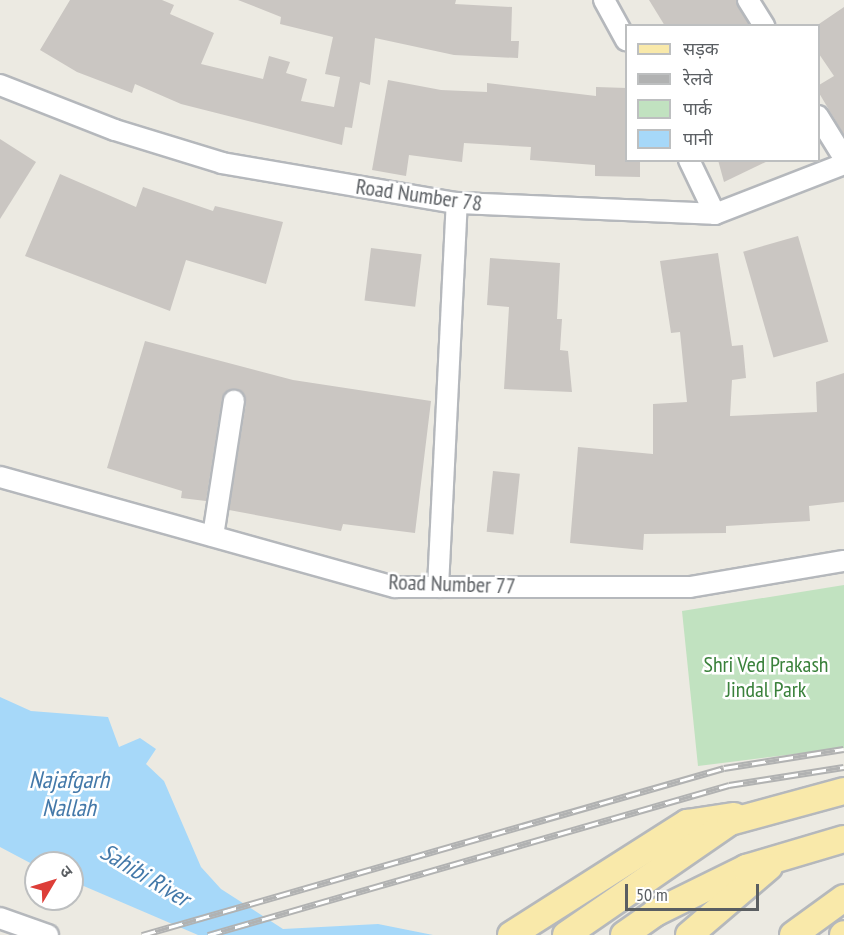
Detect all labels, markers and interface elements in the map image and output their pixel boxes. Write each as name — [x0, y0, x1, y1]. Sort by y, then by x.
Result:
legend — [625, 24, 820, 162]
text: सड़क — [683, 37, 719, 60]
text: रेलवे — [683, 67, 713, 90]
text: पार्क — [683, 97, 712, 120]
text: पानी — [683, 127, 713, 150]
street label: Road Number 78 — [354, 173, 484, 217]
street label: Road Number 77 — [388, 569, 516, 599]
park label: Shri Ved Prakash Jindal Park — [703, 651, 829, 702]
water label: Najafgarh Nallah — [29, 766, 109, 822]
water label: Sahibi River — [95, 837, 195, 913]
north arrow — [24, 851, 84, 911]
text: उ — [56, 861, 77, 881]
scale bar — [628, 872, 762, 910]
text: 50 m — [636, 883, 668, 906]

